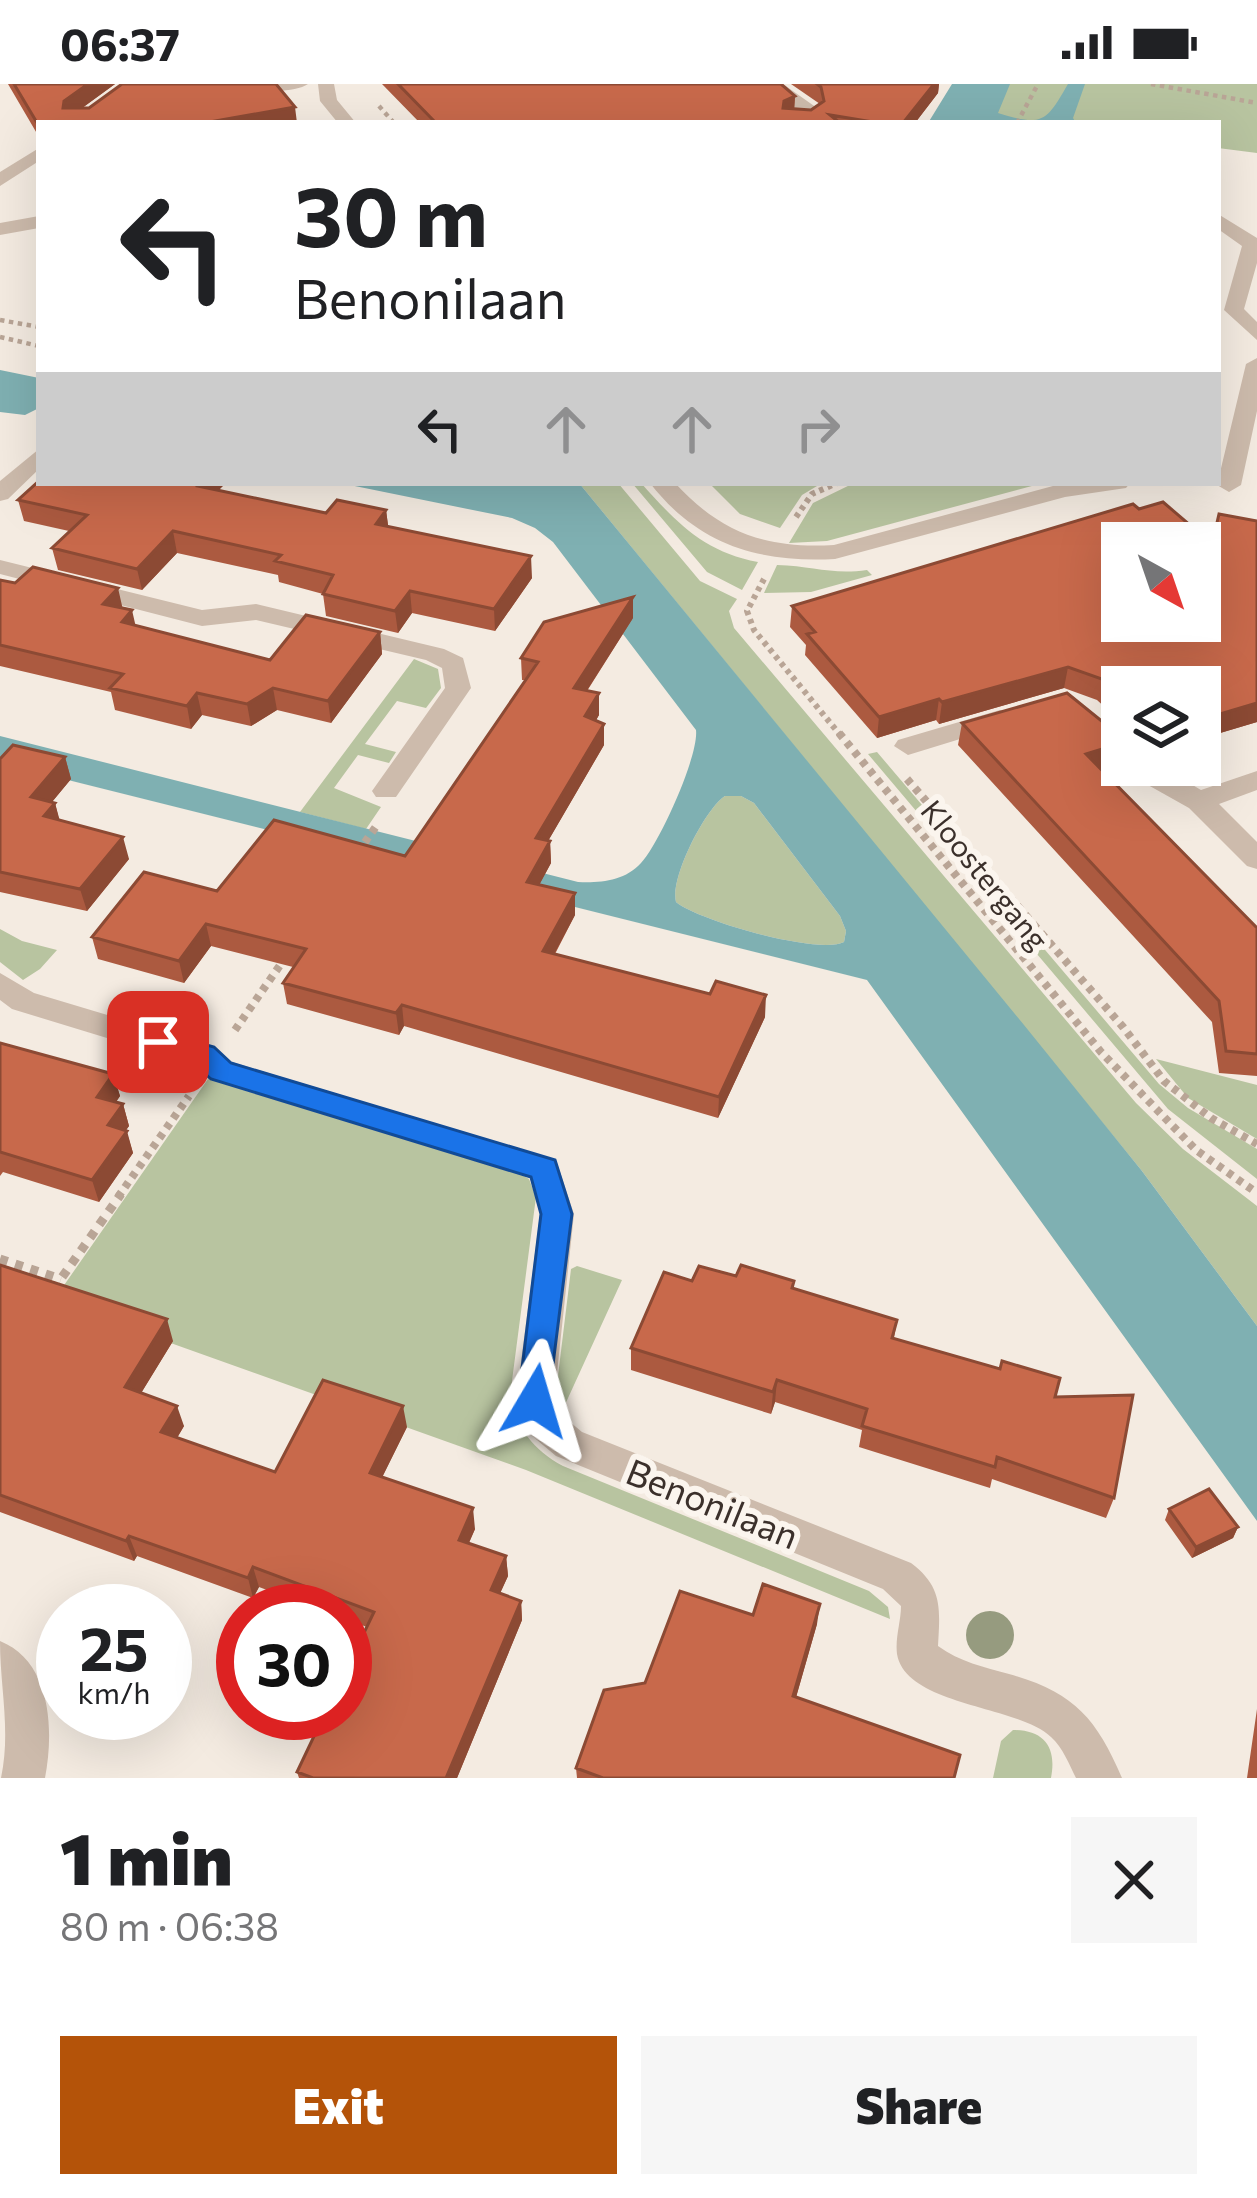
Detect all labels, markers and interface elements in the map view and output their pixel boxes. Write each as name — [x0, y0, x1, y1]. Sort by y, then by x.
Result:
text: 06:37 — [60, 15, 180, 70]
text: 30 m — [294, 162, 488, 264]
icon: left — [96, 168, 252, 324]
text: Benonilaan — [294, 264, 567, 330]
icon: left — [407, 396, 473, 462]
icon: ahead — [533, 396, 599, 462]
icon: ahead — [659, 396, 725, 462]
icon: right — [785, 396, 851, 462]
north arrow — [1101, 522, 1221, 642]
map controls — [1101, 522, 1221, 786]
button: layers — [1101, 666, 1221, 786]
street label: Kloostergang — [914, 792, 1058, 956]
pin — [107, 991, 209, 1093]
icon: arrive — [125, 1009, 191, 1075]
position arrow — [472, 1338, 598, 1464]
street label: Benonilaan — [621, 1448, 805, 1556]
speed limit sign: 30 — [216, 1584, 372, 1740]
text: 25 — [79, 1610, 149, 1683]
text: km/h — [78, 1673, 150, 1710]
text: 1 min — [60, 1812, 233, 1900]
button: close — [1071, 1817, 1197, 1943]
text: 80 m · 06:38 — [60, 1901, 279, 1949]
button: Exit — [60, 2036, 617, 2174]
button: Share — [641, 2036, 1197, 2174]

